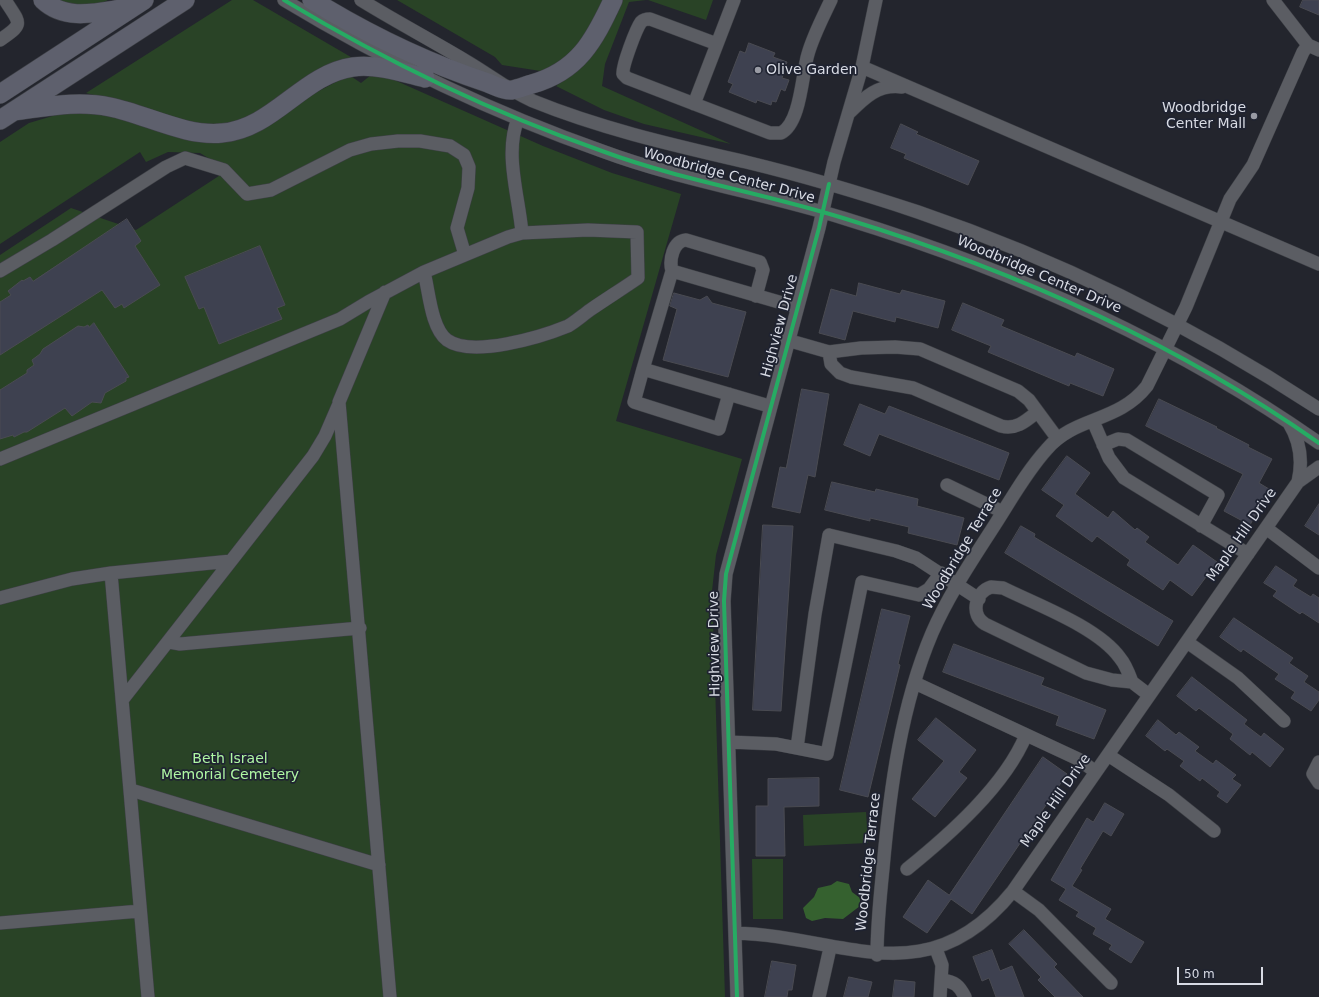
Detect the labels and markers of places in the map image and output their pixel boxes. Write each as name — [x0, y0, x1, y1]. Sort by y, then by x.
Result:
place label: Olive Garden — [766, 62, 857, 78]
marker: Olive Garden — [753, 65, 763, 75]
place label: Woodbridge Center Mall — [1162, 100, 1246, 132]
marker: Woodbridge Center Mall — [1249, 111, 1259, 121]

